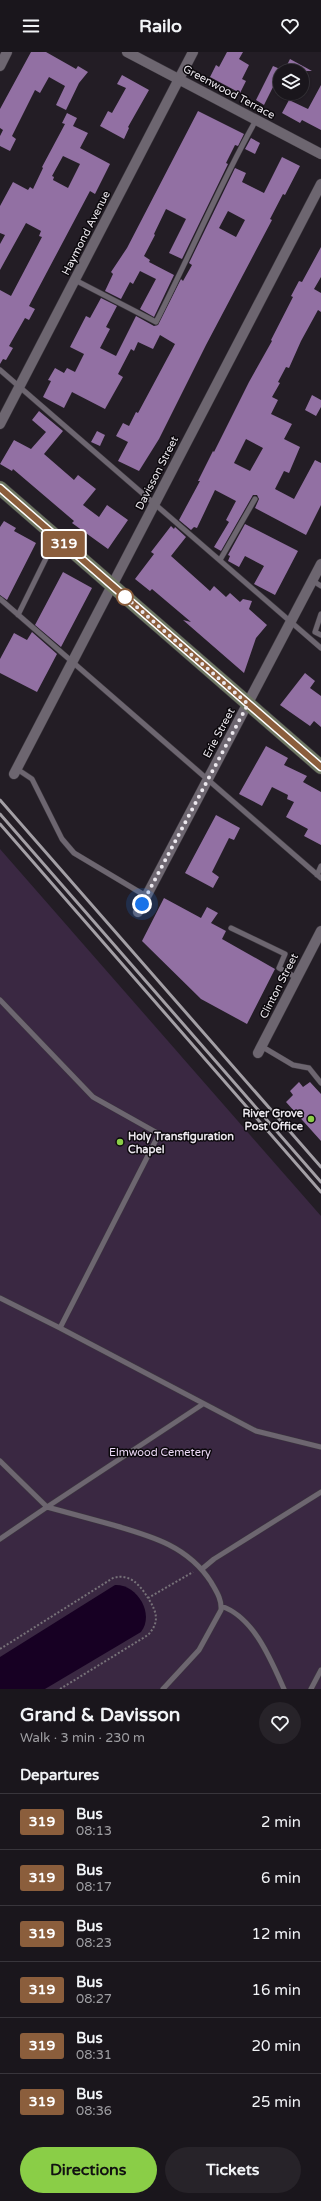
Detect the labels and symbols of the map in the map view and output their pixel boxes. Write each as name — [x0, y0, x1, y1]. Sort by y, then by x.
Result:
street label: Greenwood Terrace — [181, 62, 277, 122]
street label: Haymond Avenue — [59, 189, 113, 277]
street label: Davisson Street — [133, 434, 181, 512]
line badge: 319 — [41, 531, 87, 557]
unlabelled marker — [116, 588, 134, 606]
street label: Erie Street — [200, 706, 238, 760]
your location — [132, 894, 152, 914]
street label: Clinton Street — [257, 951, 301, 1021]
place label: River Grove Post Office — [242, 1107, 304, 1133]
marker: River Grove Post Office — [306, 1114, 316, 1124]
place label: Holy Transfiguration Chapel — [128, 1130, 234, 1157]
marker: Holy Transfiguration Chapel — [115, 1137, 125, 1147]
park label: Elmwood Cemetery — [109, 1446, 211, 1459]

